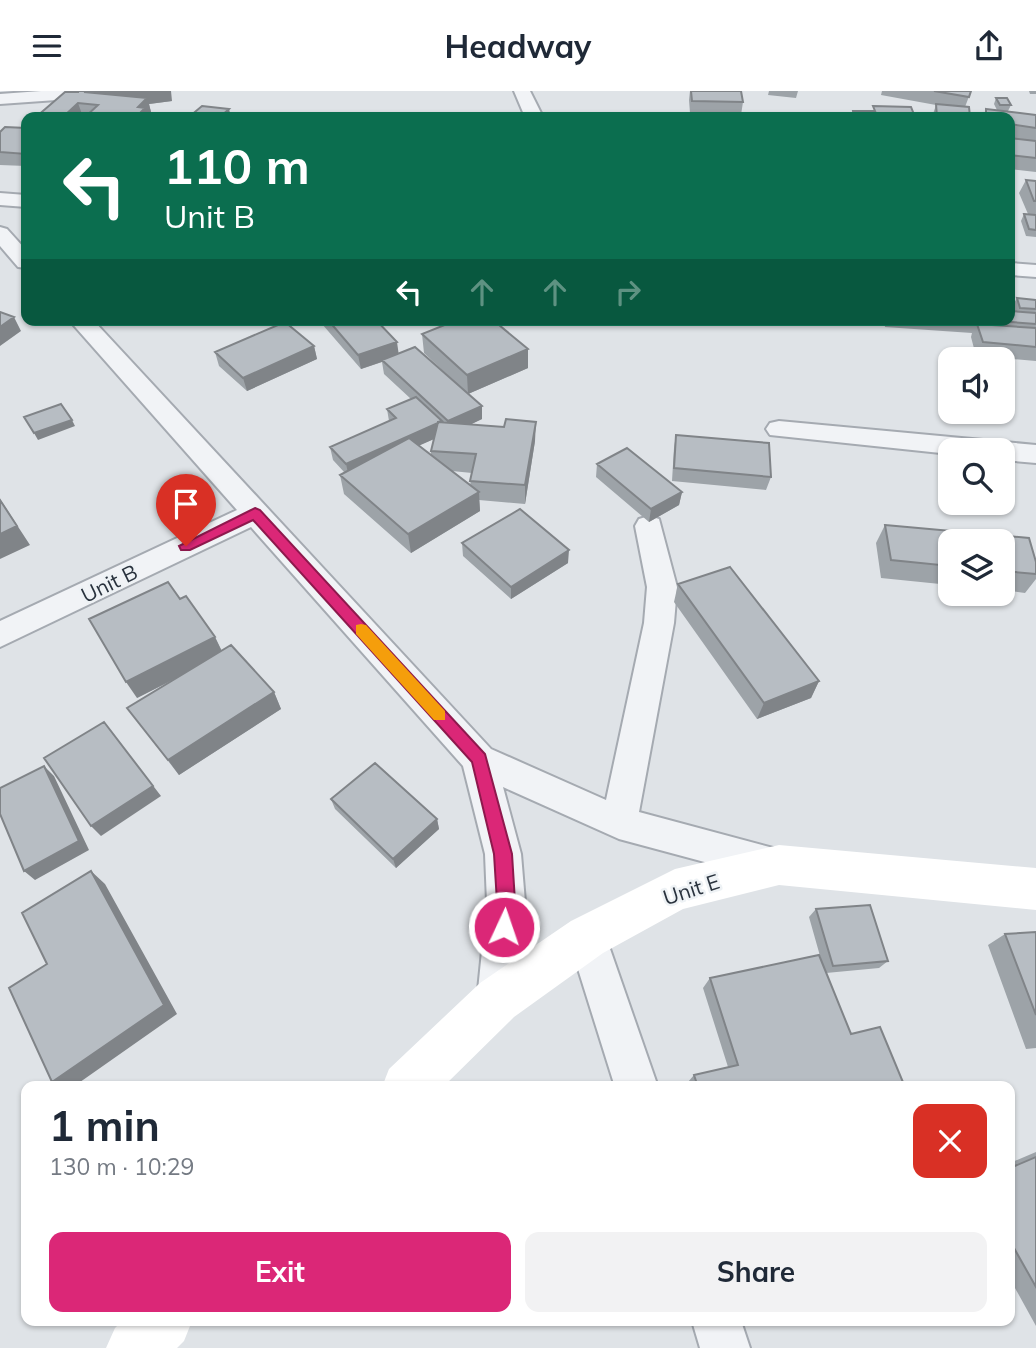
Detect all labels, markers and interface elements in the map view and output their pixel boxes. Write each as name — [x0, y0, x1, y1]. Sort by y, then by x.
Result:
text: Headway — [445, 26, 591, 66]
icon: menu — [28, 27, 66, 65]
icon: share — [970, 27, 1008, 65]
text: 110 m — [164, 135, 310, 196]
icon: left — [49, 140, 140, 231]
text: Unit B — [164, 196, 255, 236]
icon: left — [390, 273, 428, 311]
icon: ahead — [463, 273, 501, 311]
icon: ahead — [536, 273, 574, 311]
icon: right — [609, 273, 647, 311]
map controls — [938, 347, 1015, 606]
button: sound — [938, 347, 1015, 424]
button: search — [938, 438, 1015, 515]
pin — [156, 474, 216, 546]
icon: arrive — [167, 485, 205, 523]
button: layers — [938, 529, 1015, 606]
street label: Unit B — [76, 558, 142, 608]
street label: Unit E — [659, 868, 723, 910]
position arrow — [467, 890, 541, 964]
text: 1 min — [49, 1099, 160, 1152]
button: close — [913, 1104, 987, 1178]
text: 130 m · 10:29 — [49, 1152, 194, 1181]
button: Exit — [49, 1232, 511, 1312]
button: Share — [525, 1232, 987, 1312]

